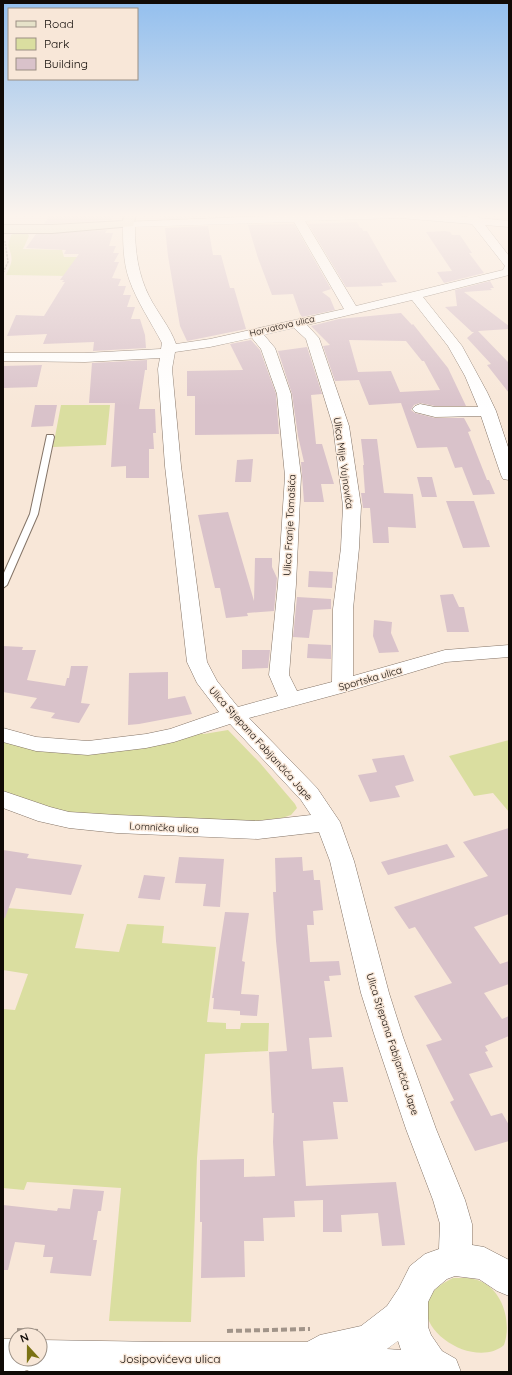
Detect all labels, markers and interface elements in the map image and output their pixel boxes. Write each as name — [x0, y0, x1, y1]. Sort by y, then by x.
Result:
legend — [8, 8, 138, 80]
text: Road — [44, 16, 74, 31]
text: Park — [44, 36, 69, 51]
text: Building — [44, 56, 88, 71]
street label: Horvatova ulica — [248, 313, 315, 338]
street label: Ulica Mije Vujnovića — [331, 416, 356, 510]
street label: Ulica Franje Tomašića — [280, 474, 299, 576]
street label: Sportska ulica — [337, 663, 403, 694]
street label: Ulica Stjepana Fabijančića Jape — [206, 684, 315, 803]
street label: Lomnička ulica — [129, 819, 199, 836]
street label: Ulica Stjepana Fabijančića Jape — [363, 971, 422, 1117]
north arrow — [8, 1327, 48, 1367]
text: N — [18, 1330, 31, 1346]
street label: Josipovićeva ulica — [119, 1351, 221, 1366]

